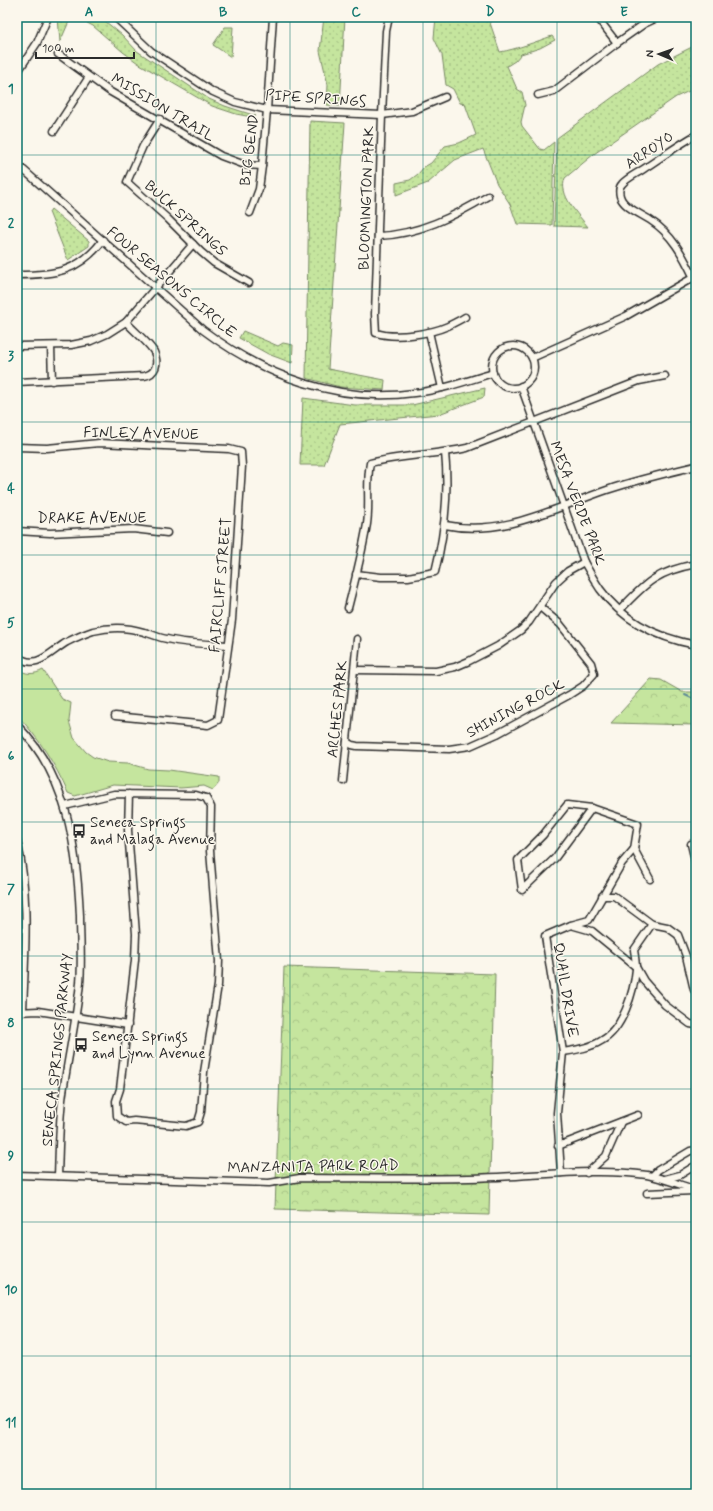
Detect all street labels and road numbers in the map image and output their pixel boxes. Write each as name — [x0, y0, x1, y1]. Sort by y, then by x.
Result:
street label: MISSION TRAIL — [107, 69, 219, 147]
street label: PIPE SPRINGS — [265, 85, 368, 113]
street label: BIG BEND — [236, 113, 264, 187]
street label: BLOOMINGTON PARK — [354, 125, 380, 270]
street label: ARROYO — [621, 127, 678, 174]
street label: BUCK SPRINGS — [140, 176, 231, 262]
street label: FOUR SEASONS CIRCLE — [102, 223, 241, 343]
street label: FINLEY AVENUE — [83, 423, 199, 445]
street label: MESA VERDE PARK — [544, 439, 610, 568]
street label: DRAKE AVENUE — [38, 509, 147, 529]
street label: FAIRCLIFF STREET — [205, 516, 237, 654]
street label: ARCHES PARK — [323, 659, 353, 759]
street label: SHINING ROCK — [463, 675, 568, 743]
street label: QUAIL DRIVE — [548, 941, 582, 1039]
street label: SENECA SPRINGS PARKWAY — [38, 953, 78, 1148]
street label: MANZANITA PARK ROAD — [227, 1156, 399, 1178]

